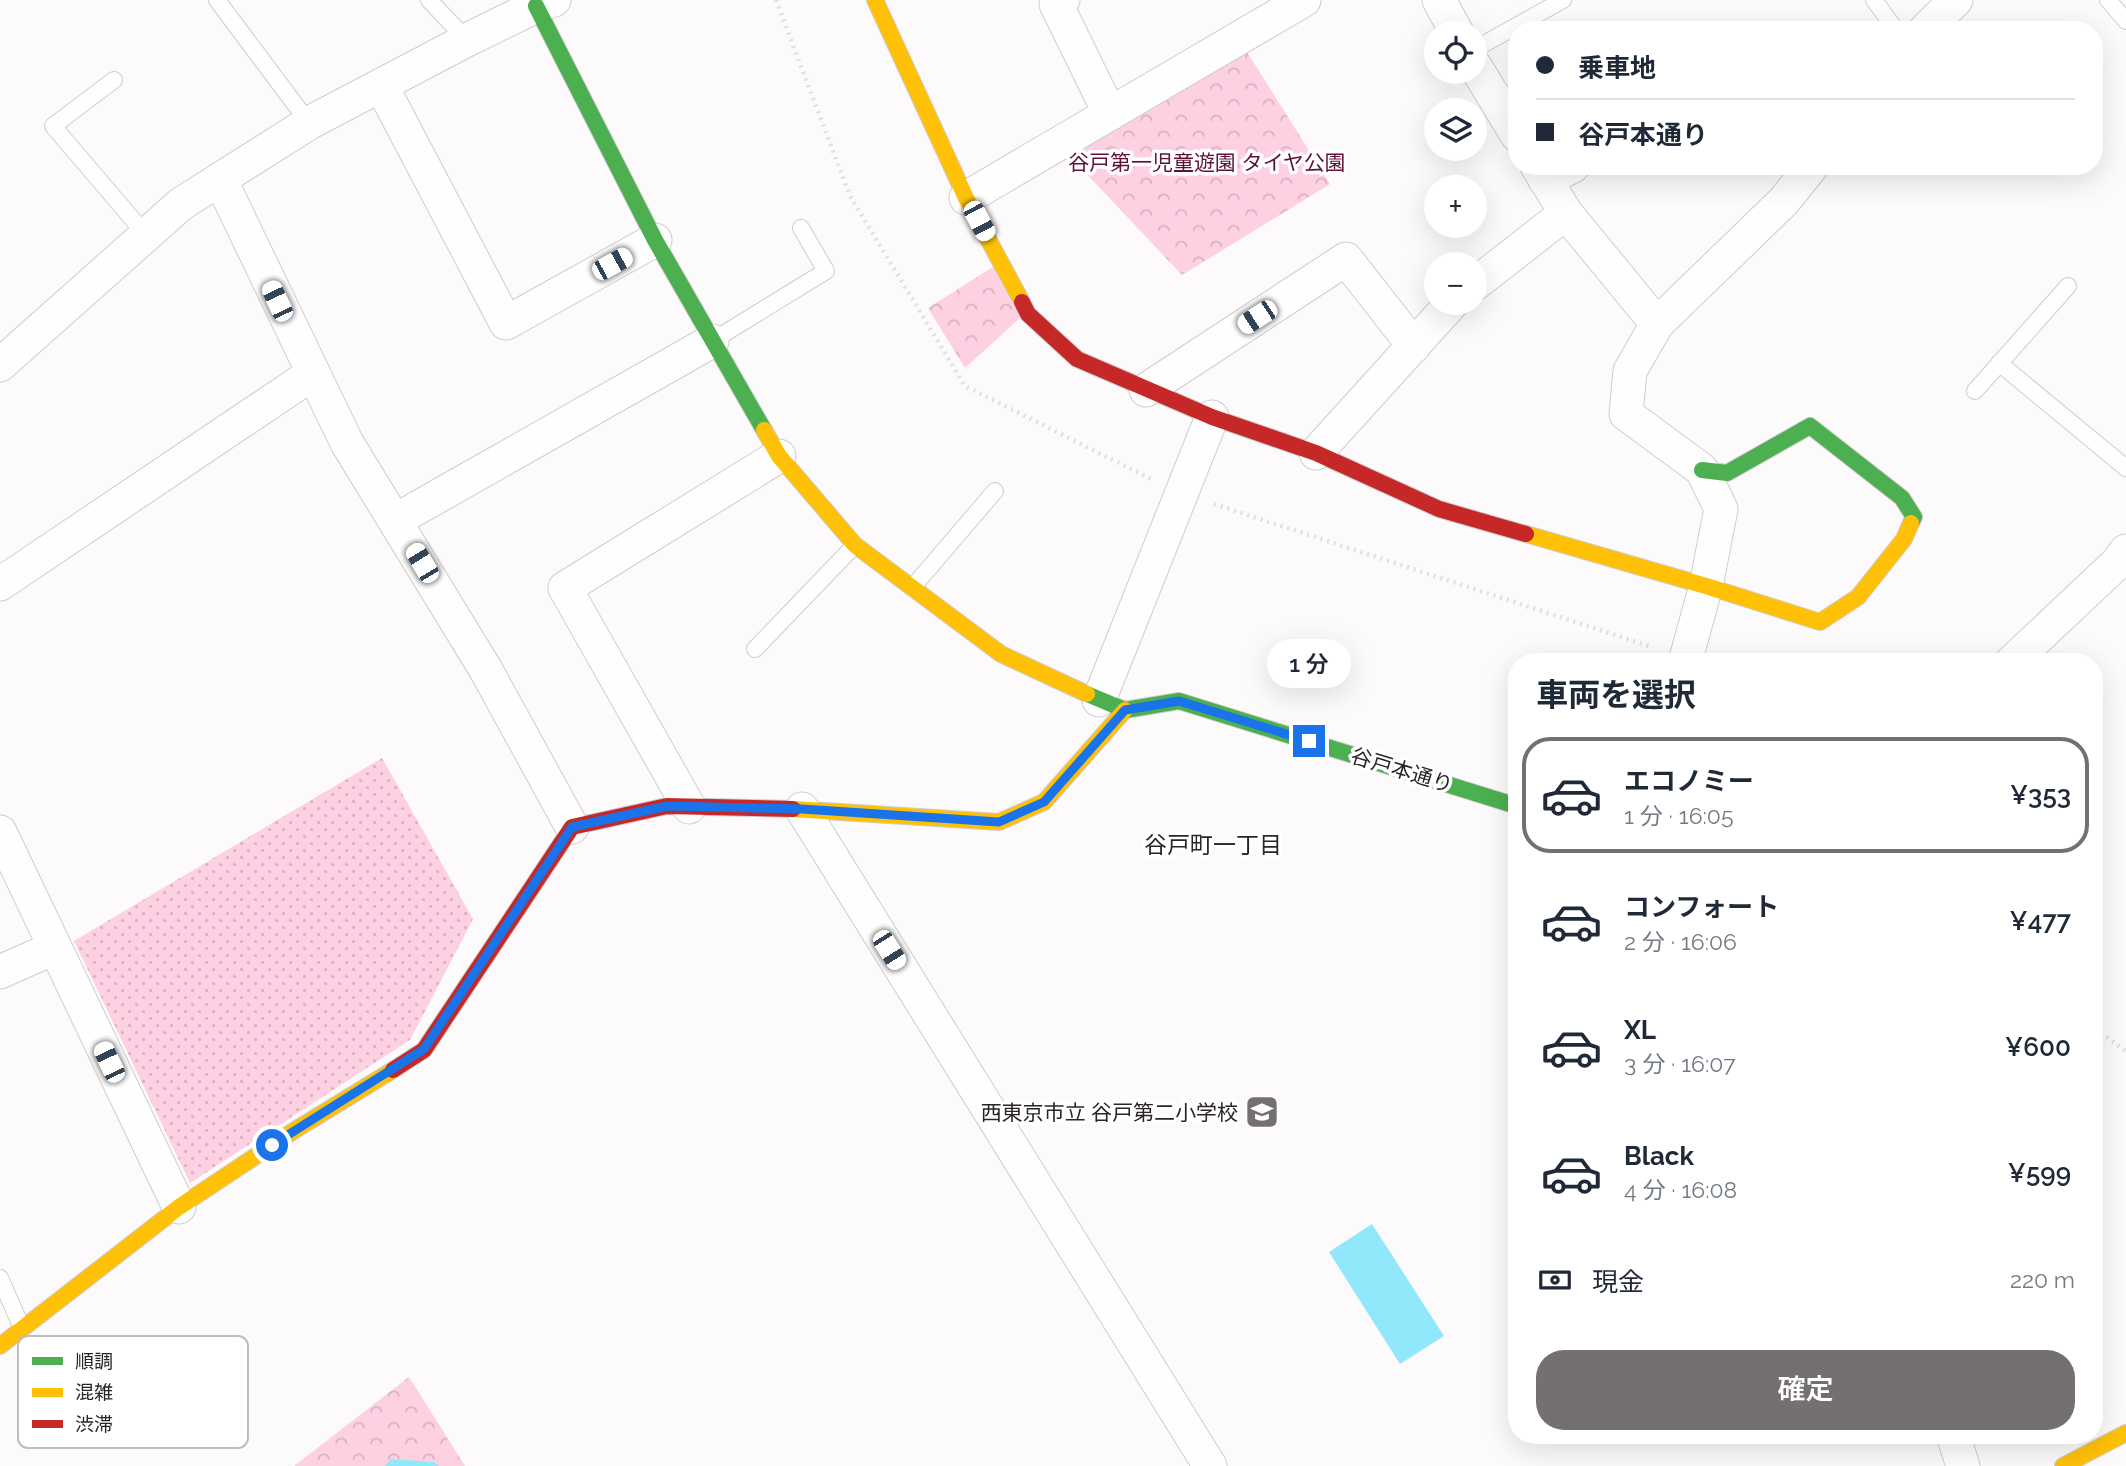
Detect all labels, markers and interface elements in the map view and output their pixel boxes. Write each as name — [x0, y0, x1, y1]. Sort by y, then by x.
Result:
map controls — [1424, 21, 1487, 315]
button: locate — [1424, 21, 1487, 84]
text: 乗車地 — [1578, 53, 1656, 83]
button: layers — [1424, 98, 1487, 161]
text: 谷戸本通り — [1578, 120, 1708, 150]
park label: 谷戸第一児童遊園 タイヤ公園 — [1068, 150, 1346, 175]
button: + — [1424, 175, 1487, 238]
car — [960, 198, 999, 244]
car — [589, 245, 636, 283]
button: − — [1424, 252, 1487, 315]
car — [259, 278, 296, 324]
car — [1234, 297, 1281, 337]
car — [403, 540, 442, 586]
callout: 1 分 — [1267, 640, 1351, 688]
text: 1 分 — [1289, 650, 1329, 677]
text: 車両を選択 — [1536, 676, 1696, 713]
route end — [1293, 725, 1325, 757]
street label: 谷戸本通り — [1348, 743, 1456, 797]
icon: car — [1540, 764, 1603, 827]
text: エコノミー — [1624, 766, 1754, 796]
text: ¥353 — [2010, 780, 2071, 810]
text: 1 分 · 16:05 — [1624, 802, 1733, 829]
district label: 谷戸町一丁目 — [1144, 831, 1282, 858]
icon: car — [1540, 890, 1603, 953]
text: コンフォート — [1624, 892, 1779, 922]
text: ¥477 — [2010, 906, 2071, 936]
car — [869, 927, 910, 973]
text: 2 分 · 16:06 — [1624, 928, 1737, 955]
text: XL — [1624, 1015, 1656, 1045]
icon: car — [1540, 1016, 1603, 1079]
text: ¥600 — [2005, 1032, 2071, 1062]
car — [91, 1039, 128, 1085]
text: 3 分 · 16:07 — [1624, 1050, 1735, 1077]
school or university icon: 西東京市立 谷戸第二小学校 — [1243, 1093, 1281, 1131]
place label: 西東京市立 谷戸第二小学校 — [981, 1100, 1238, 1125]
route start — [256, 1129, 288, 1161]
text: Black — [1624, 1141, 1694, 1171]
icon: car — [1540, 1142, 1603, 1205]
text: ¥599 — [2008, 1158, 2071, 1188]
text: 4 分 · 16:08 — [1624, 1176, 1737, 1203]
icon: cash — [1536, 1261, 1574, 1299]
text: 220 m — [2010, 1266, 2075, 1293]
text: 現金 — [1592, 1267, 1644, 1297]
legend — [18, 1336, 248, 1448]
text: 順調 — [75, 1350, 113, 1372]
button: 確定 — [1536, 1350, 2075, 1430]
text: 混雑 — [75, 1381, 113, 1403]
text: 渋滞 — [75, 1413, 113, 1435]

